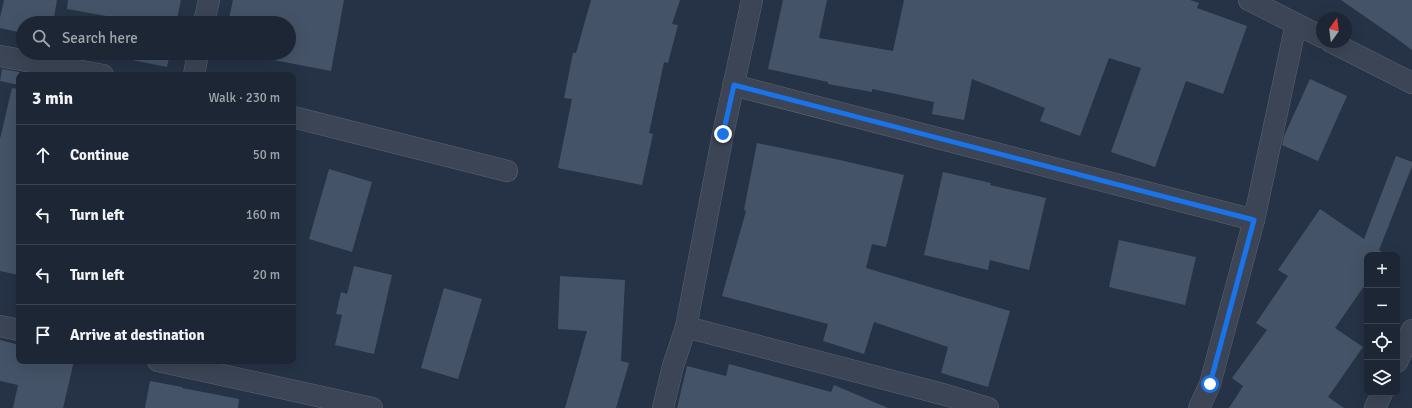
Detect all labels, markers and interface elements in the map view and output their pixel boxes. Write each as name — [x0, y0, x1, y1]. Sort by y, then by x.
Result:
north arrow — [1316, 12, 1352, 48]
search box — [16, 16, 296, 60]
icon: search — [30, 27, 52, 49]
text: Search here — [62, 29, 138, 47]
text: 3 min — [32, 88, 73, 109]
text: Walk · 230 m — [209, 90, 280, 106]
route end — [714, 125, 732, 143]
icon: ahead — [32, 144, 54, 166]
text: Continue — [70, 146, 129, 164]
text: 50 m — [253, 147, 280, 163]
icon: left — [32, 204, 54, 226]
text: Turn left — [70, 206, 124, 224]
text: 160 m — [246, 207, 280, 223]
map controls — [1364, 252, 1400, 396]
button: + — [1364, 252, 1400, 288]
icon: left — [32, 264, 54, 286]
text: Turn left — [70, 266, 124, 284]
text: 20 m — [253, 267, 280, 283]
button: − — [1364, 288, 1400, 324]
icon: arrive — [32, 324, 54, 346]
button: locate — [1364, 324, 1400, 360]
text: Arrive at destination — [70, 326, 205, 344]
button: layers — [1364, 360, 1400, 396]
route start — [1201, 375, 1219, 393]

